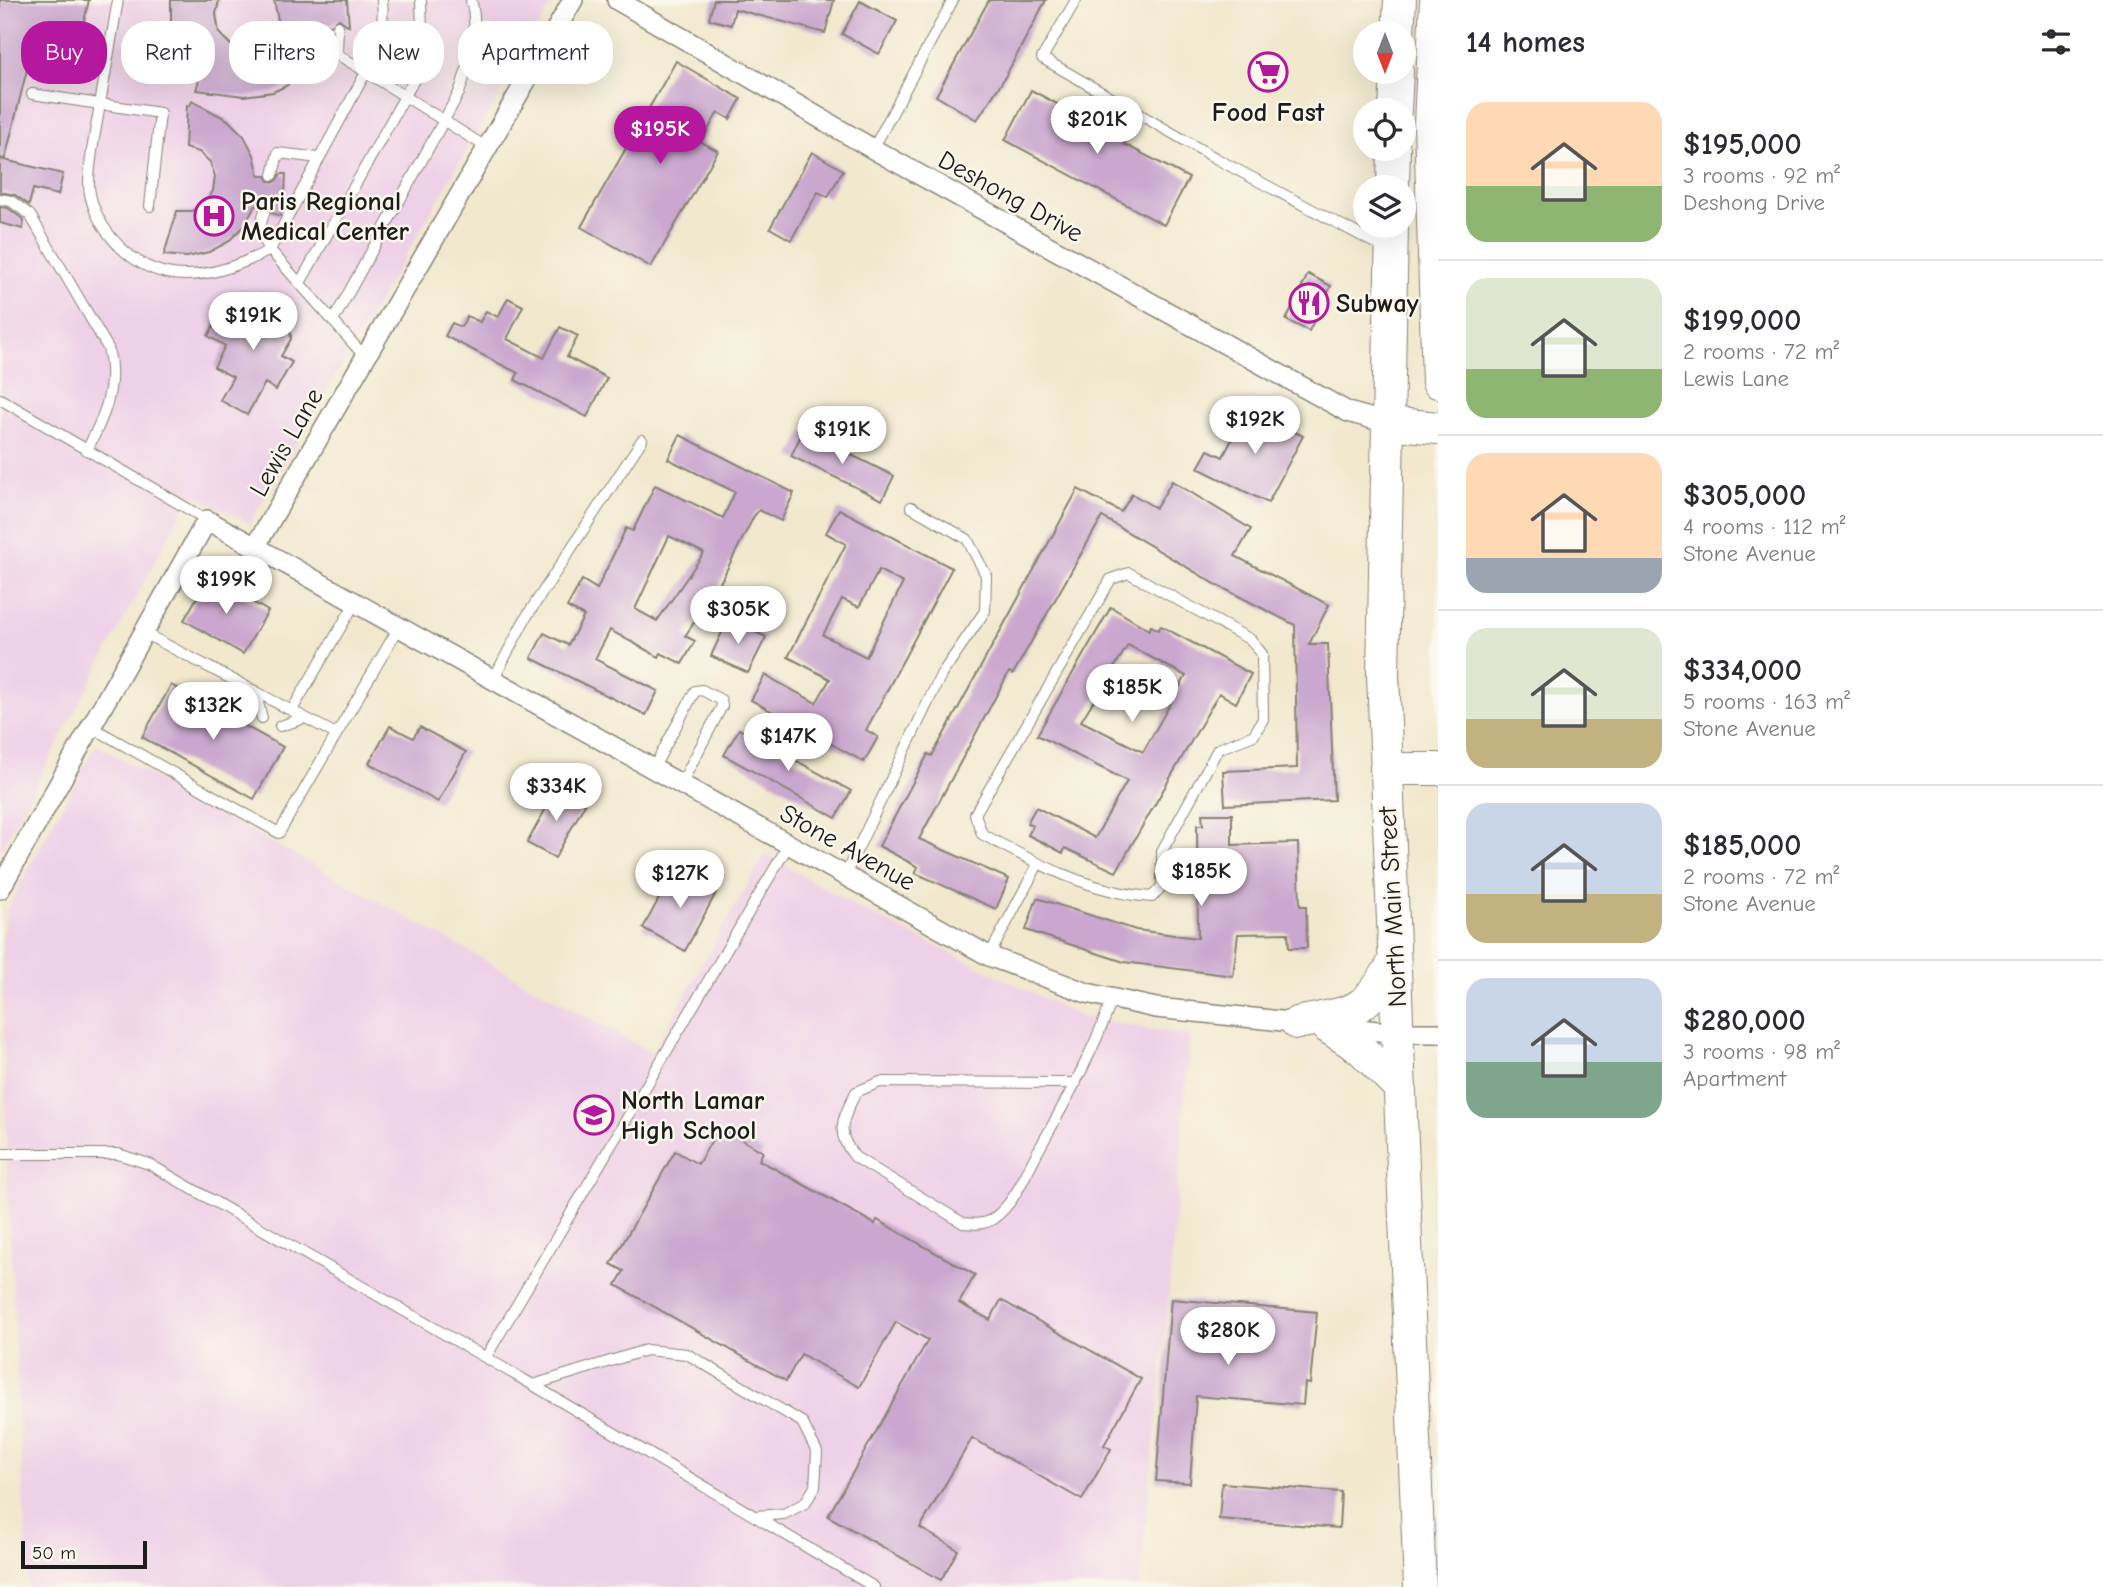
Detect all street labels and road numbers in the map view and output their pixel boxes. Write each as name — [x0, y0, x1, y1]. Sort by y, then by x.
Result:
street label: Deshong Drive — [933, 145, 1088, 249]
street label: Lewis Lane — [244, 383, 330, 502]
street label: Stone Avenue — [775, 798, 920, 897]
street label: North Main Street — [1373, 804, 1413, 1008]

